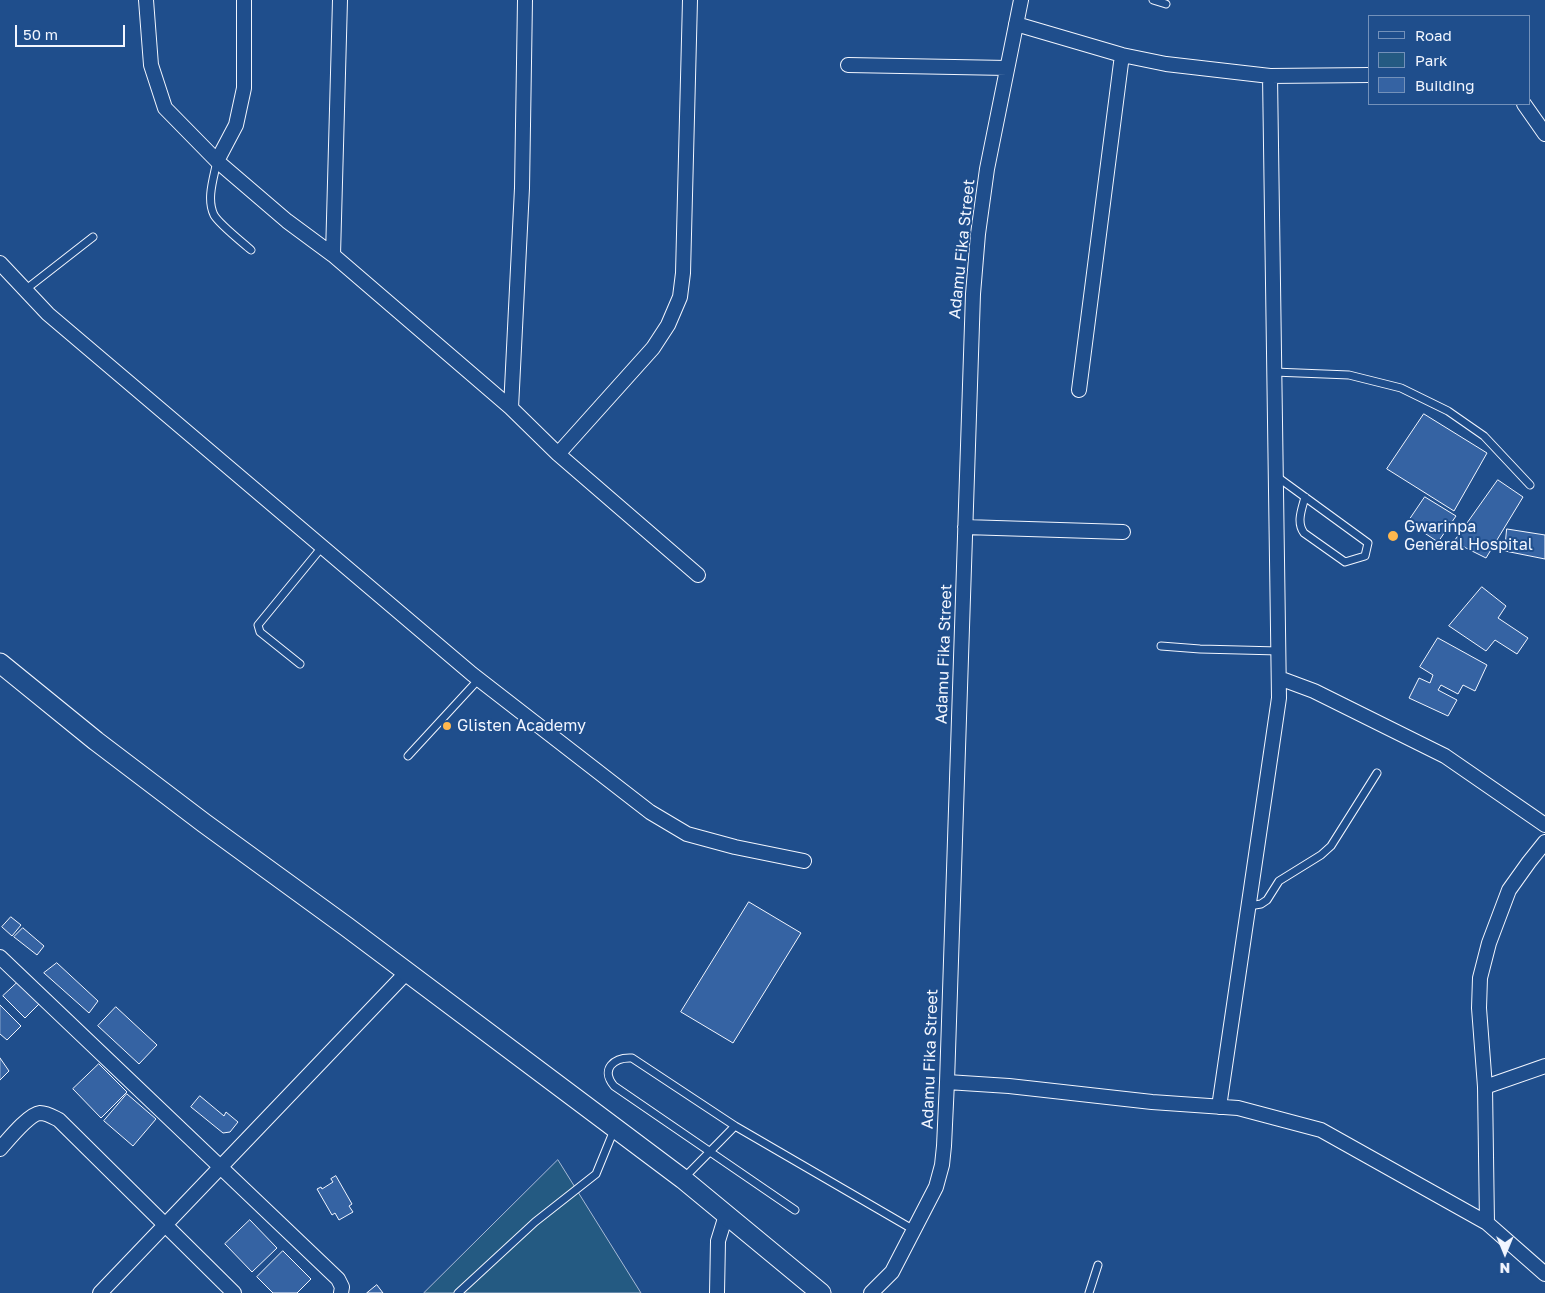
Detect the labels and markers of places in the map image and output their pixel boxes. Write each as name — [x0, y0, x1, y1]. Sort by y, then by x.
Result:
place label: Gwarinpa General Hospital — [1404, 517, 1533, 555]
marker: Gwarinpa General Hospital — [1386, 529, 1400, 543]
place label: Glisten Academy — [457, 716, 586, 736]
marker: Glisten Academy — [441, 720, 453, 732]

